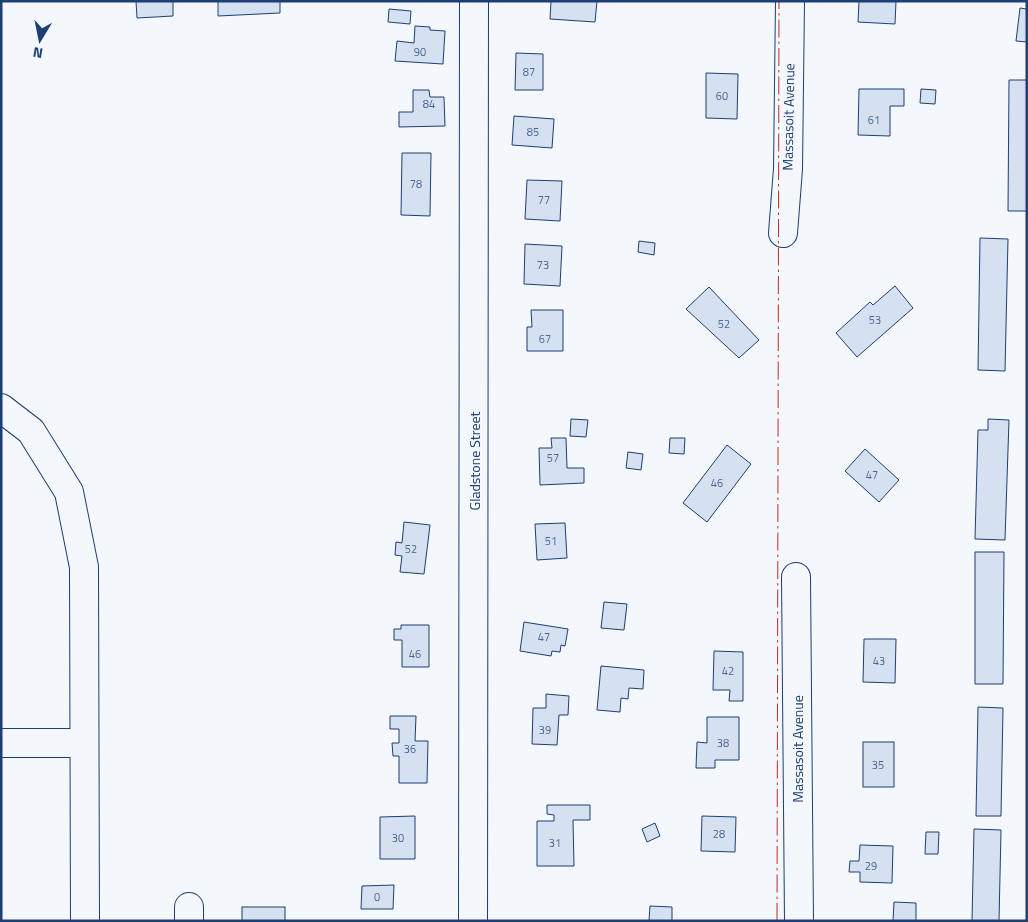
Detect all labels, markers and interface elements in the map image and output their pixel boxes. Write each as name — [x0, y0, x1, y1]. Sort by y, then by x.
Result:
north arrow — [15, 15, 65, 65]
text: N — [31, 42, 44, 64]
house number: 90 — [414, 44, 426, 60]
street label: Massasoit Avenue — [777, 63, 799, 171]
house number: 87 — [523, 64, 535, 80]
house number: 60 — [716, 88, 728, 104]
house number: 84 — [423, 96, 435, 112]
house number: 61 — [868, 112, 880, 128]
house number: 85 — [527, 124, 539, 140]
house number: 78 — [410, 176, 422, 192]
house number: 77 — [538, 192, 550, 208]
house number: 73 — [537, 257, 549, 273]
house number: 53 — [869, 312, 881, 328]
house number: 52 — [718, 316, 730, 332]
house number: 67 — [539, 331, 551, 347]
street label: Gladstone Street — [464, 411, 485, 510]
house number: 57 — [547, 450, 559, 466]
house number: 47 — [866, 467, 878, 483]
house number: 46 — [711, 475, 723, 491]
house number: 51 — [545, 533, 557, 549]
house number: 52 — [405, 541, 417, 557]
house number: 47 — [538, 629, 550, 645]
house number: 46 — [409, 646, 421, 662]
house number: 43 — [873, 653, 885, 669]
house number: 42 — [722, 663, 734, 679]
street label: Massasoit Avenue — [787, 695, 808, 803]
house number: 39 — [539, 722, 551, 738]
house number: 38 — [717, 735, 729, 751]
house number: 36 — [404, 741, 416, 757]
house number: 35 — [872, 757, 884, 773]
house number: 28 — [713, 826, 725, 842]
house number: 30 — [392, 830, 404, 846]
house number: 31 — [549, 835, 561, 851]
house number: 29 — [865, 858, 877, 874]
house number: 0 — [374, 889, 380, 905]

